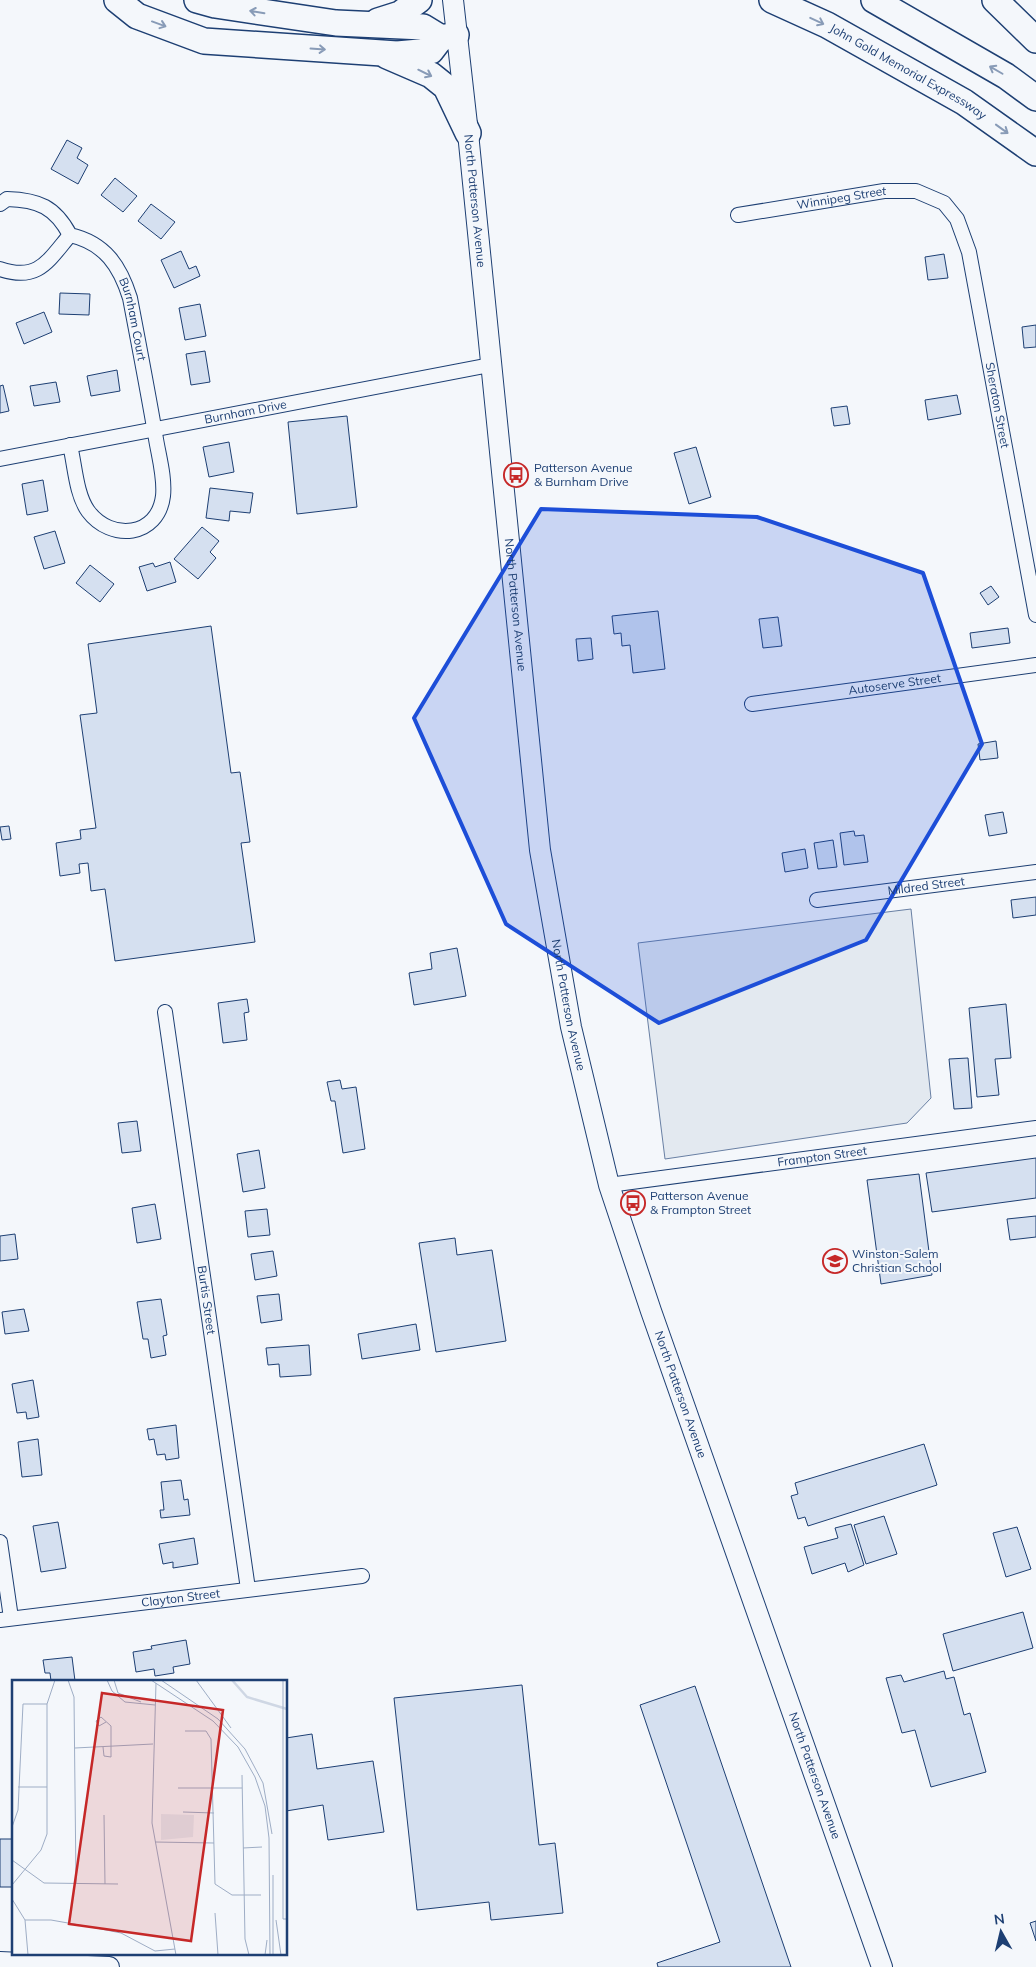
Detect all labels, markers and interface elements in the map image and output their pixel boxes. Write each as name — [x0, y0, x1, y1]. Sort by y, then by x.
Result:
one-way arrow — [249, 6, 265, 16]
one-way arrow — [809, 16, 824, 26]
one-way arrow — [151, 20, 166, 29]
street label: John Gold Memorial Expressway — [827, 20, 990, 123]
one-way arrow — [310, 44, 326, 53]
one-way arrow — [989, 65, 1004, 75]
one-way arrow — [417, 68, 432, 78]
one-way arrow — [995, 124, 1009, 134]
street label: North Patterson Avenue — [461, 134, 489, 268]
street label: Winnipeg Street — [796, 183, 886, 212]
street label: Burnham Court — [116, 275, 150, 362]
street label: Sheraton Street — [983, 361, 1013, 449]
street label: Burnham Drive — [203, 396, 288, 427]
place label: Patterson Avenue & Burnham Drive — [534, 460, 633, 489]
bus stop icon: Patterson Avenue & Burnham Drive — [503, 462, 529, 488]
street label: North Patterson Avenue — [502, 538, 530, 672]
street label: Autoserve Street — [847, 670, 942, 698]
street label: Mildred Street — [887, 873, 965, 898]
street label: North Patterson Avenue — [549, 938, 589, 1072]
street label: Frampton Street — [776, 1143, 868, 1169]
place label: Patterson Avenue & Frampton Street — [650, 1188, 751, 1217]
bus stop icon: Patterson Avenue & Frampton Street — [620, 1190, 646, 1216]
place label: Winston-Salem Christian School — [852, 1246, 942, 1275]
school or university icon: Winston-Salem Christian School — [822, 1248, 848, 1274]
street label: Burtis Street — [195, 1265, 219, 1335]
street label: North Patterson Avenue — [652, 1329, 710, 1460]
street label: Clayton Street — [140, 1585, 221, 1610]
inset map — [12, 1680, 288, 1954]
street label: North Patterson Avenue — [786, 1710, 844, 1841]
north arrow — [976, 1907, 1026, 1957]
text: N — [993, 1909, 1006, 1929]

